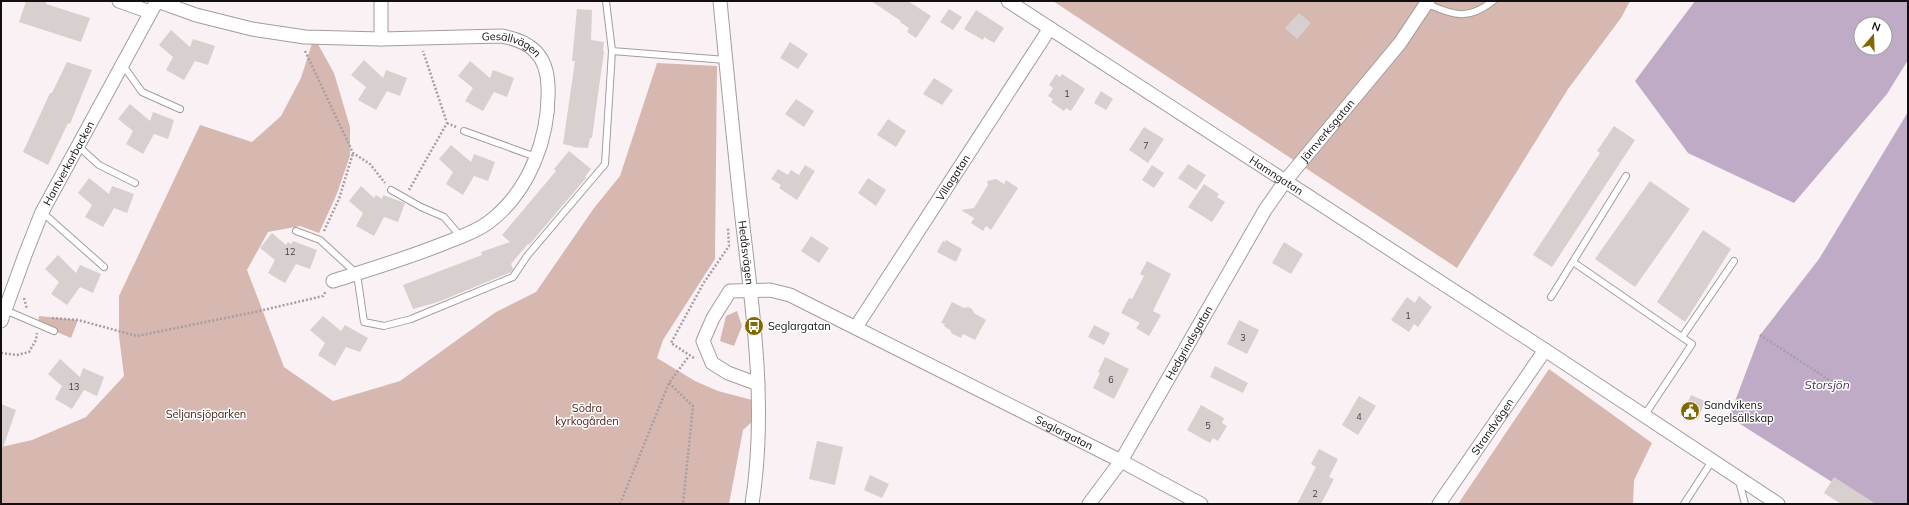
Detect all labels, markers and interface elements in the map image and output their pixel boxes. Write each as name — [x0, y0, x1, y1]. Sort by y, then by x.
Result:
north arrow — [1853, 16, 1893, 56]
text: N — [1870, 19, 1882, 35]
street label: Gesällvägen — [482, 29, 544, 60]
house number: 1 — [1064, 88, 1070, 99]
street label: Järnverksgatan — [1297, 96, 1357, 165]
street label: Hantverkarbacken — [40, 119, 97, 208]
house number: 7 — [1143, 140, 1149, 151]
street label: Villagatan — [933, 152, 973, 203]
street label: Hamngatan — [1247, 153, 1306, 198]
street label: Hedåsvägen — [735, 220, 757, 285]
house number: 12 — [285, 246, 295, 257]
street label: Hedgrindsgatan — [1162, 303, 1216, 382]
house number: 1 — [1405, 310, 1411, 321]
bus stop icon: Seglargatan — [743, 315, 765, 337]
place label: Seglargatan — [768, 319, 831, 333]
house number: 3 — [1240, 332, 1246, 343]
house number: 6 — [1108, 374, 1114, 385]
water label: Storsjön — [1804, 377, 1850, 392]
house number: 13 — [69, 381, 79, 392]
street label: Strandvägen — [1468, 395, 1517, 458]
place label: Sandvikens Segelsällskap — [1704, 398, 1774, 425]
public building icon: Sandvikens Segelsällskap — [1679, 400, 1701, 422]
park label: Södra kyrkogården — [555, 401, 619, 428]
park label: Seljansjöparken — [166, 407, 246, 421]
house number: 4 — [1356, 411, 1362, 422]
street label: Seglargatan — [1033, 412, 1095, 453]
house number: 5 — [1205, 420, 1211, 431]
house number: 2 — [1312, 488, 1318, 499]

